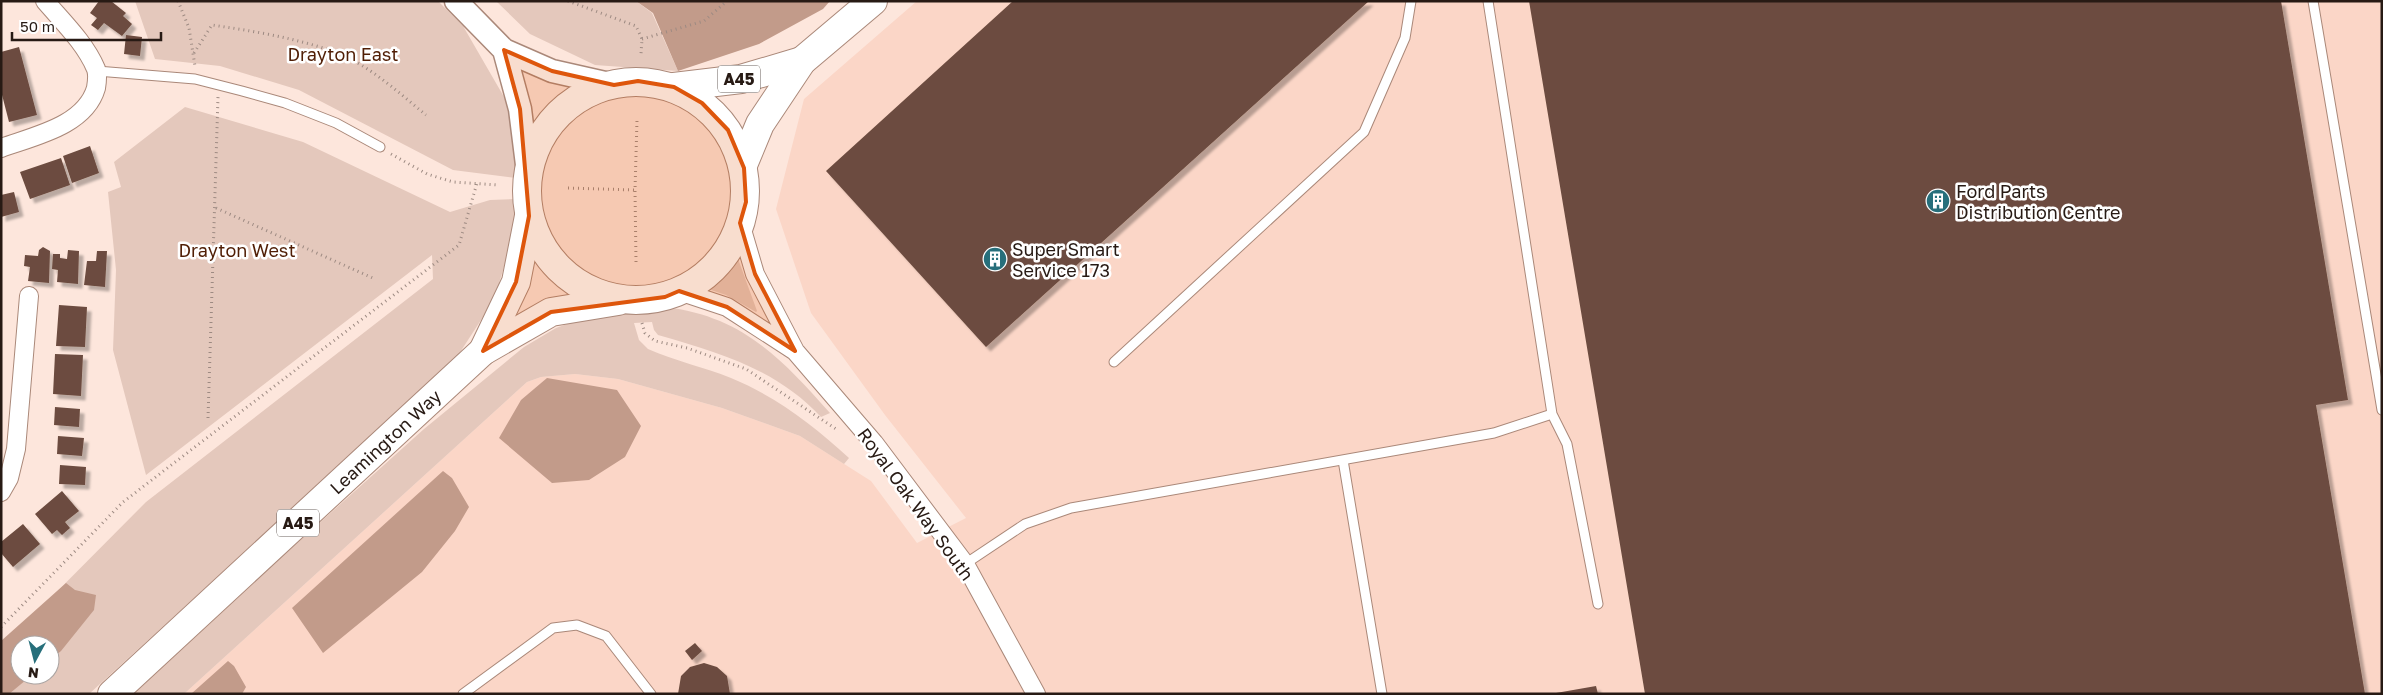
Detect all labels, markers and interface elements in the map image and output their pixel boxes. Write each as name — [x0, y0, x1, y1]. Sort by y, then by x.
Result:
scale bar — [12, 10, 161, 42]
text: 50 m — [20, 17, 55, 35]
park label: Drayton East — [287, 43, 399, 65]
road number: A45 — [718, 66, 760, 92]
place label: Ford Parts Distribution Centre — [1956, 180, 2120, 223]
building icon: Ford Parts Distribution Centre — [1925, 188, 1951, 214]
place label: Super Smart Service 173 — [1012, 238, 1120, 281]
park label: Drayton West — [178, 239, 296, 261]
building icon: Super Smart Service 173 — [982, 246, 1008, 272]
street label: Leamington Way — [325, 385, 445, 498]
street label: Royal Oak Way South — [853, 423, 979, 585]
road number: A45 — [277, 509, 319, 536]
north arrow — [10, 635, 60, 685]
text: N — [27, 664, 40, 682]

